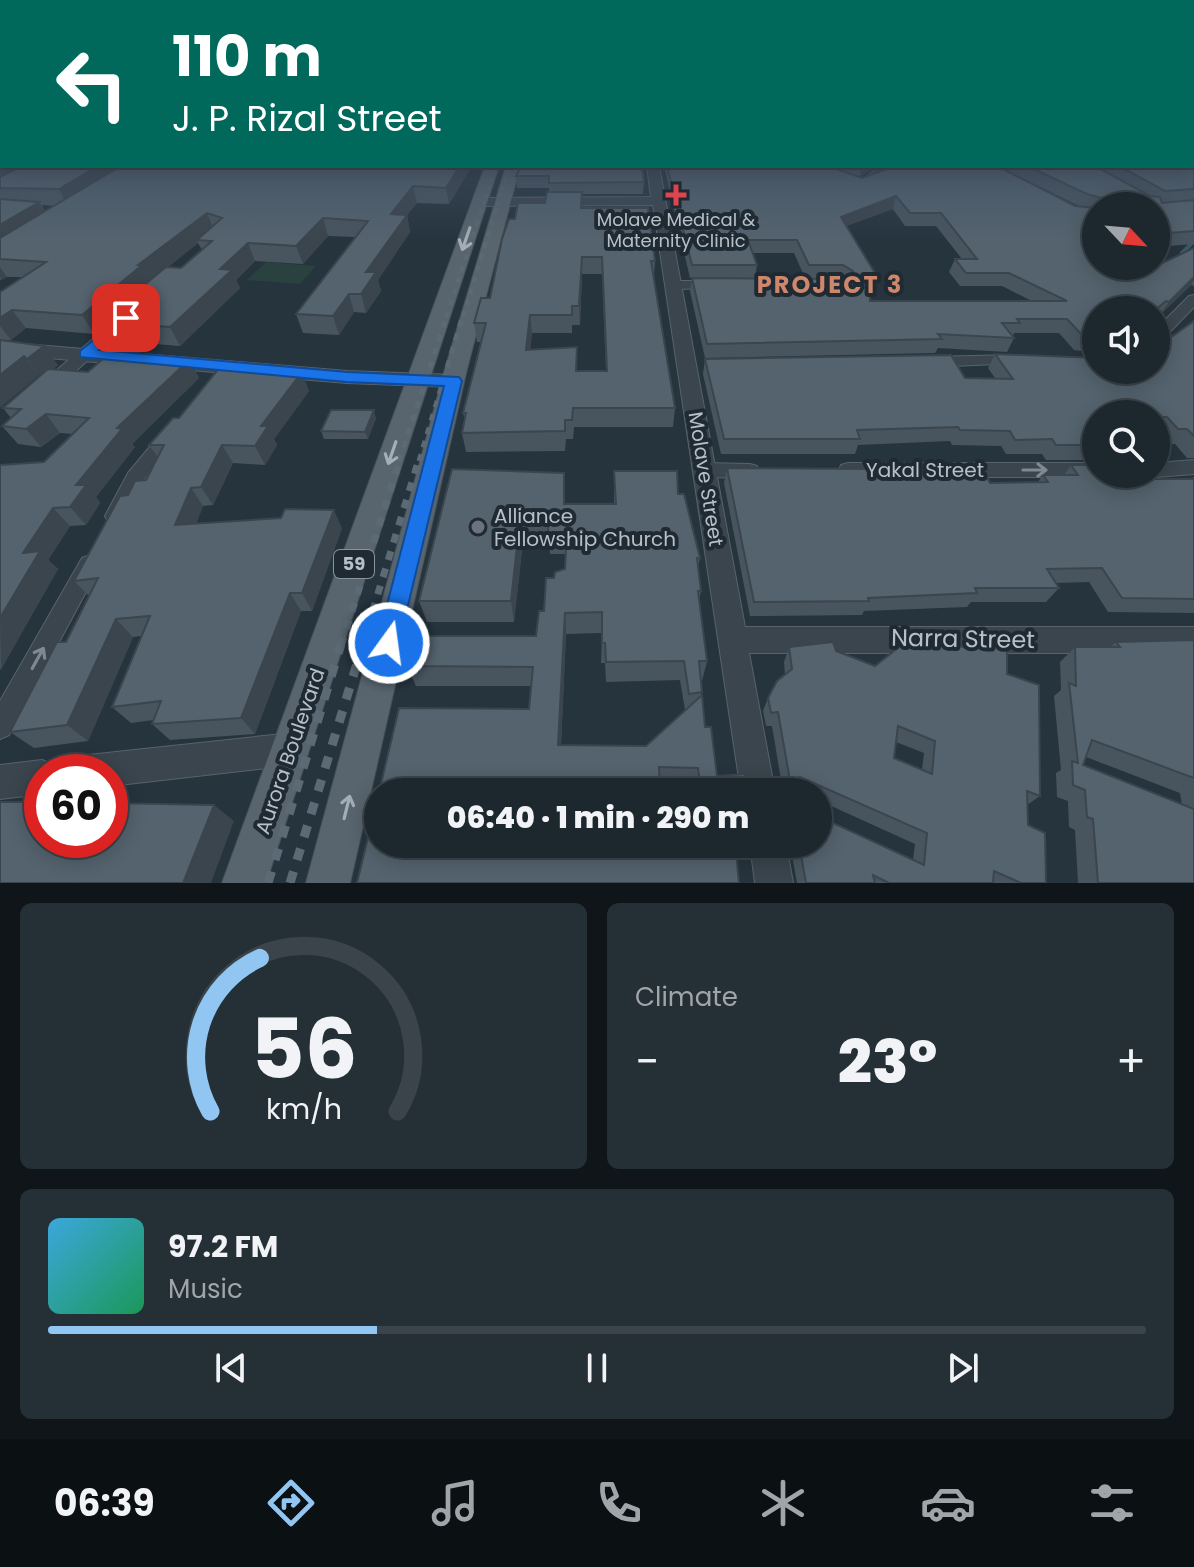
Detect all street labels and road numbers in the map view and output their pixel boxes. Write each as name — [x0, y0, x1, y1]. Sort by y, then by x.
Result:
street label: Molave Street — [682, 410, 730, 548]
street label: Yakal Street — [866, 456, 984, 484]
road number: 59 — [334, 550, 374, 578]
street label: Narra Street — [891, 621, 1035, 656]
street label: Aurora Boulevard — [248, 664, 332, 838]

